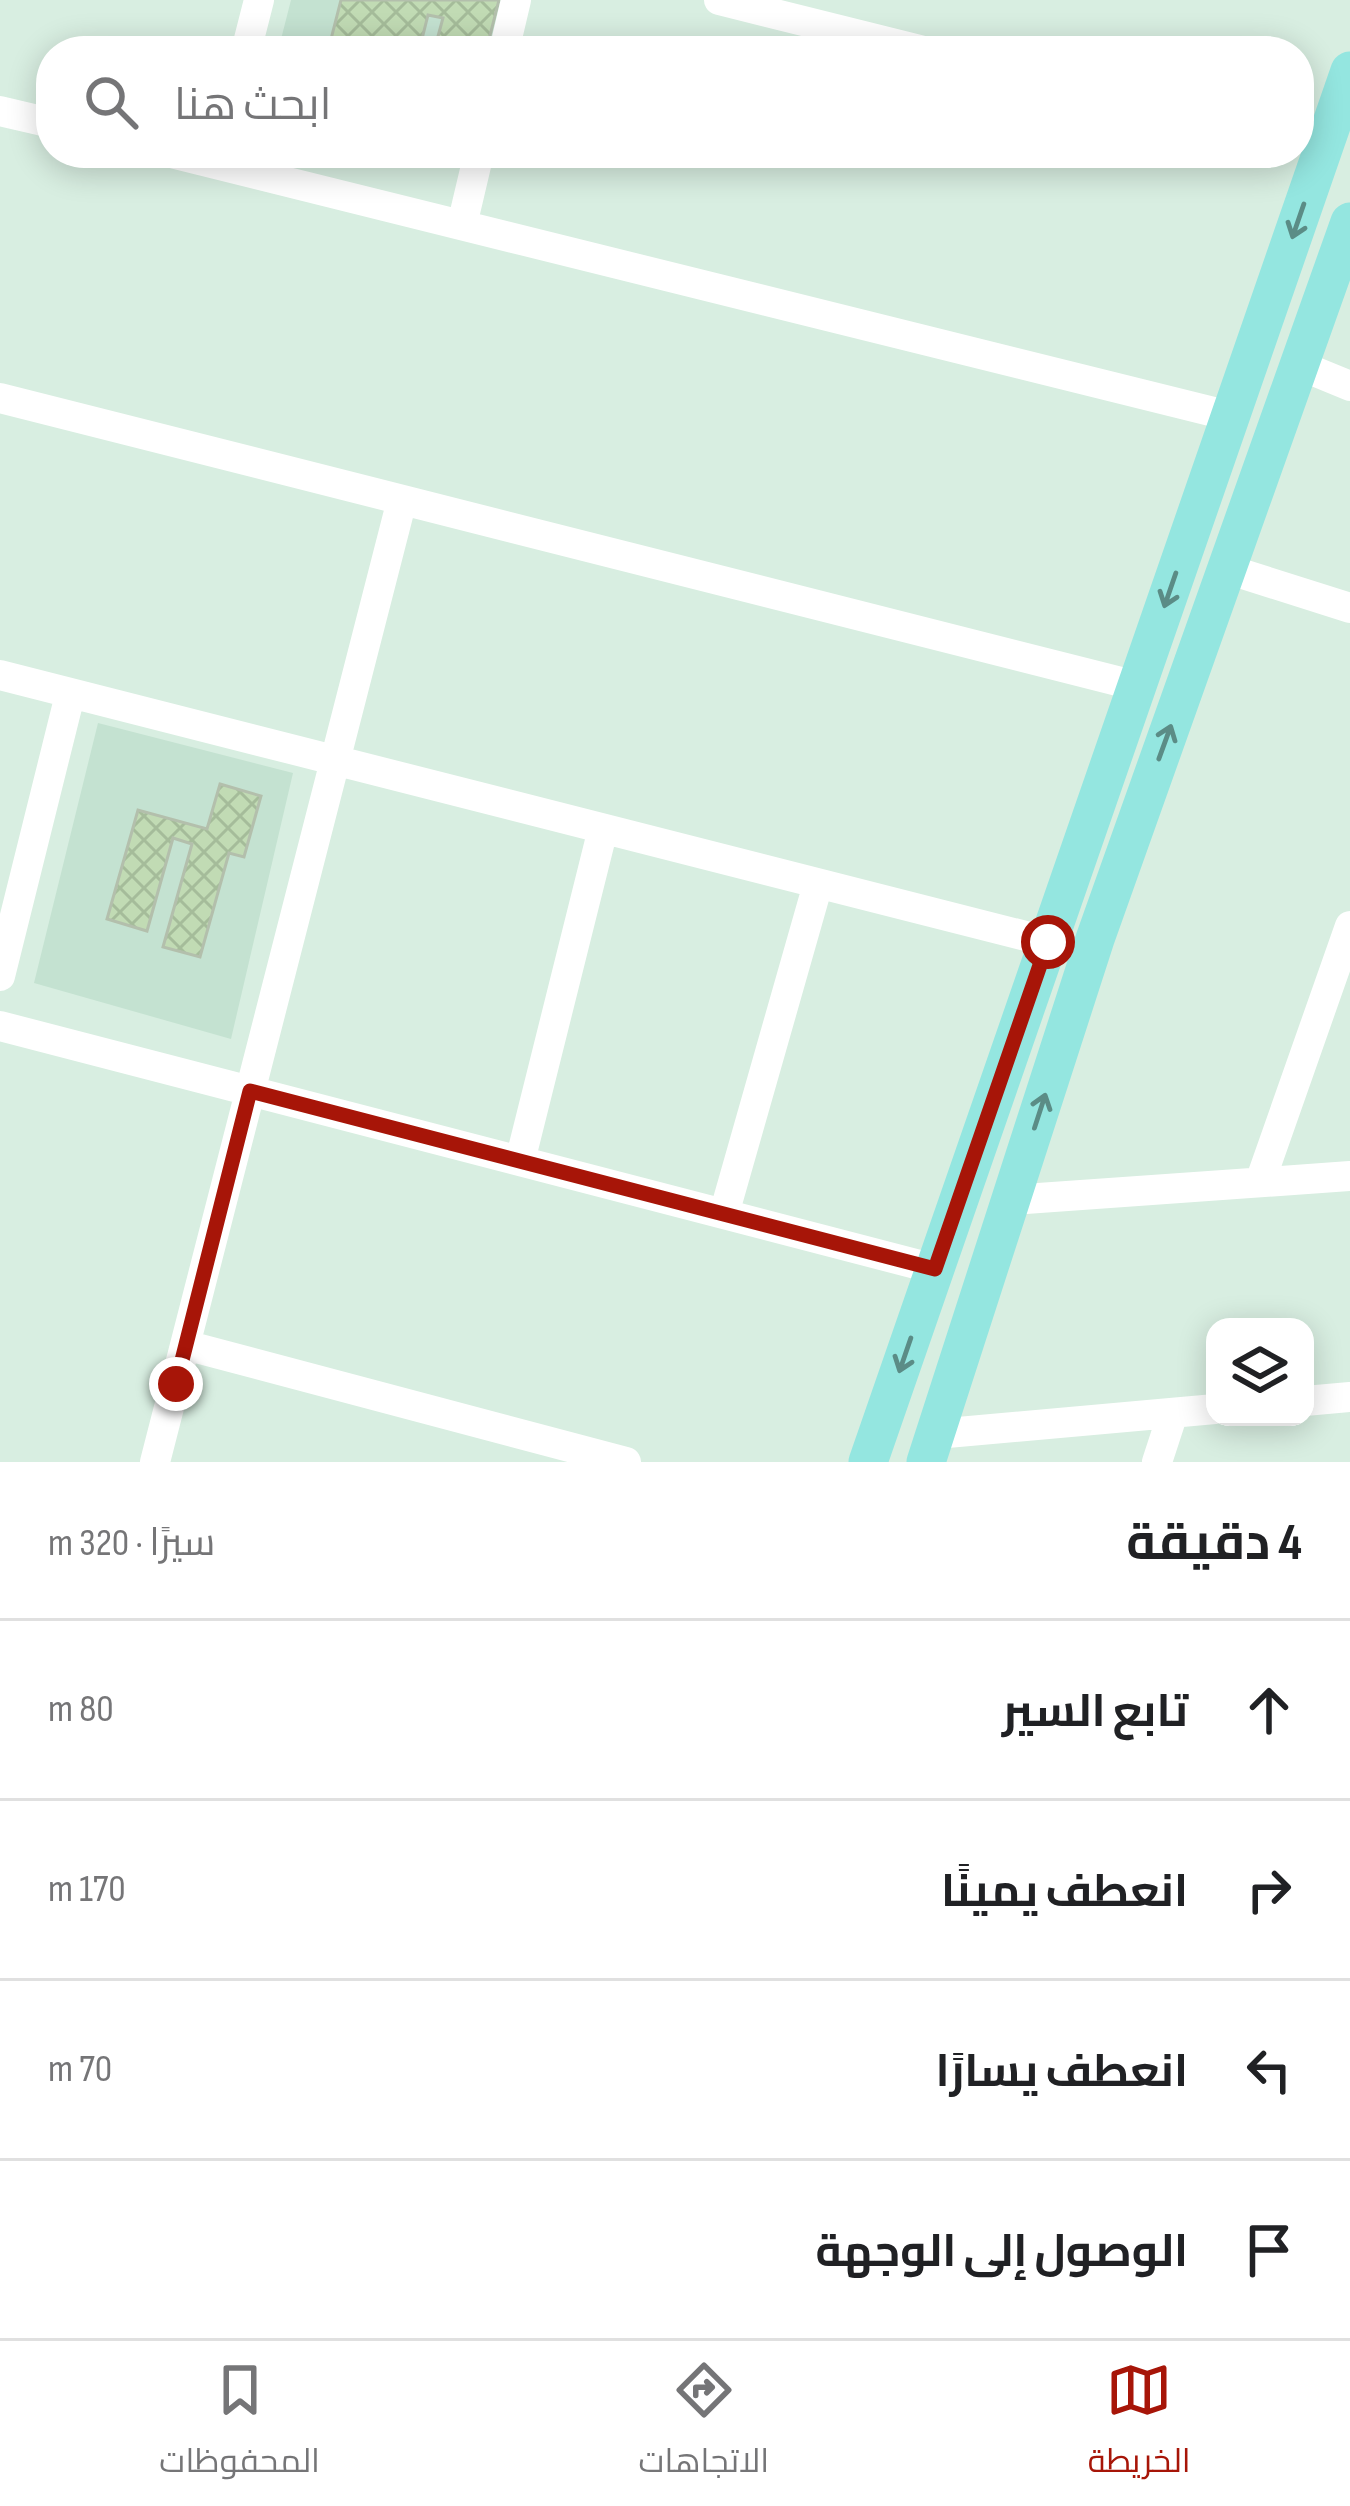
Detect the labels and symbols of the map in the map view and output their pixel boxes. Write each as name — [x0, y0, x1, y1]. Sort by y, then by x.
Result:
one-way arrow — [1286, 202, 1307, 239]
one-way arrow — [1158, 570, 1179, 607]
one-way arrow — [1156, 724, 1177, 761]
route start — [1021, 915, 1075, 969]
one-way arrow — [1030, 1093, 1052, 1131]
one-way arrow — [893, 1335, 915, 1373]
route end — [149, 1357, 203, 1411]

